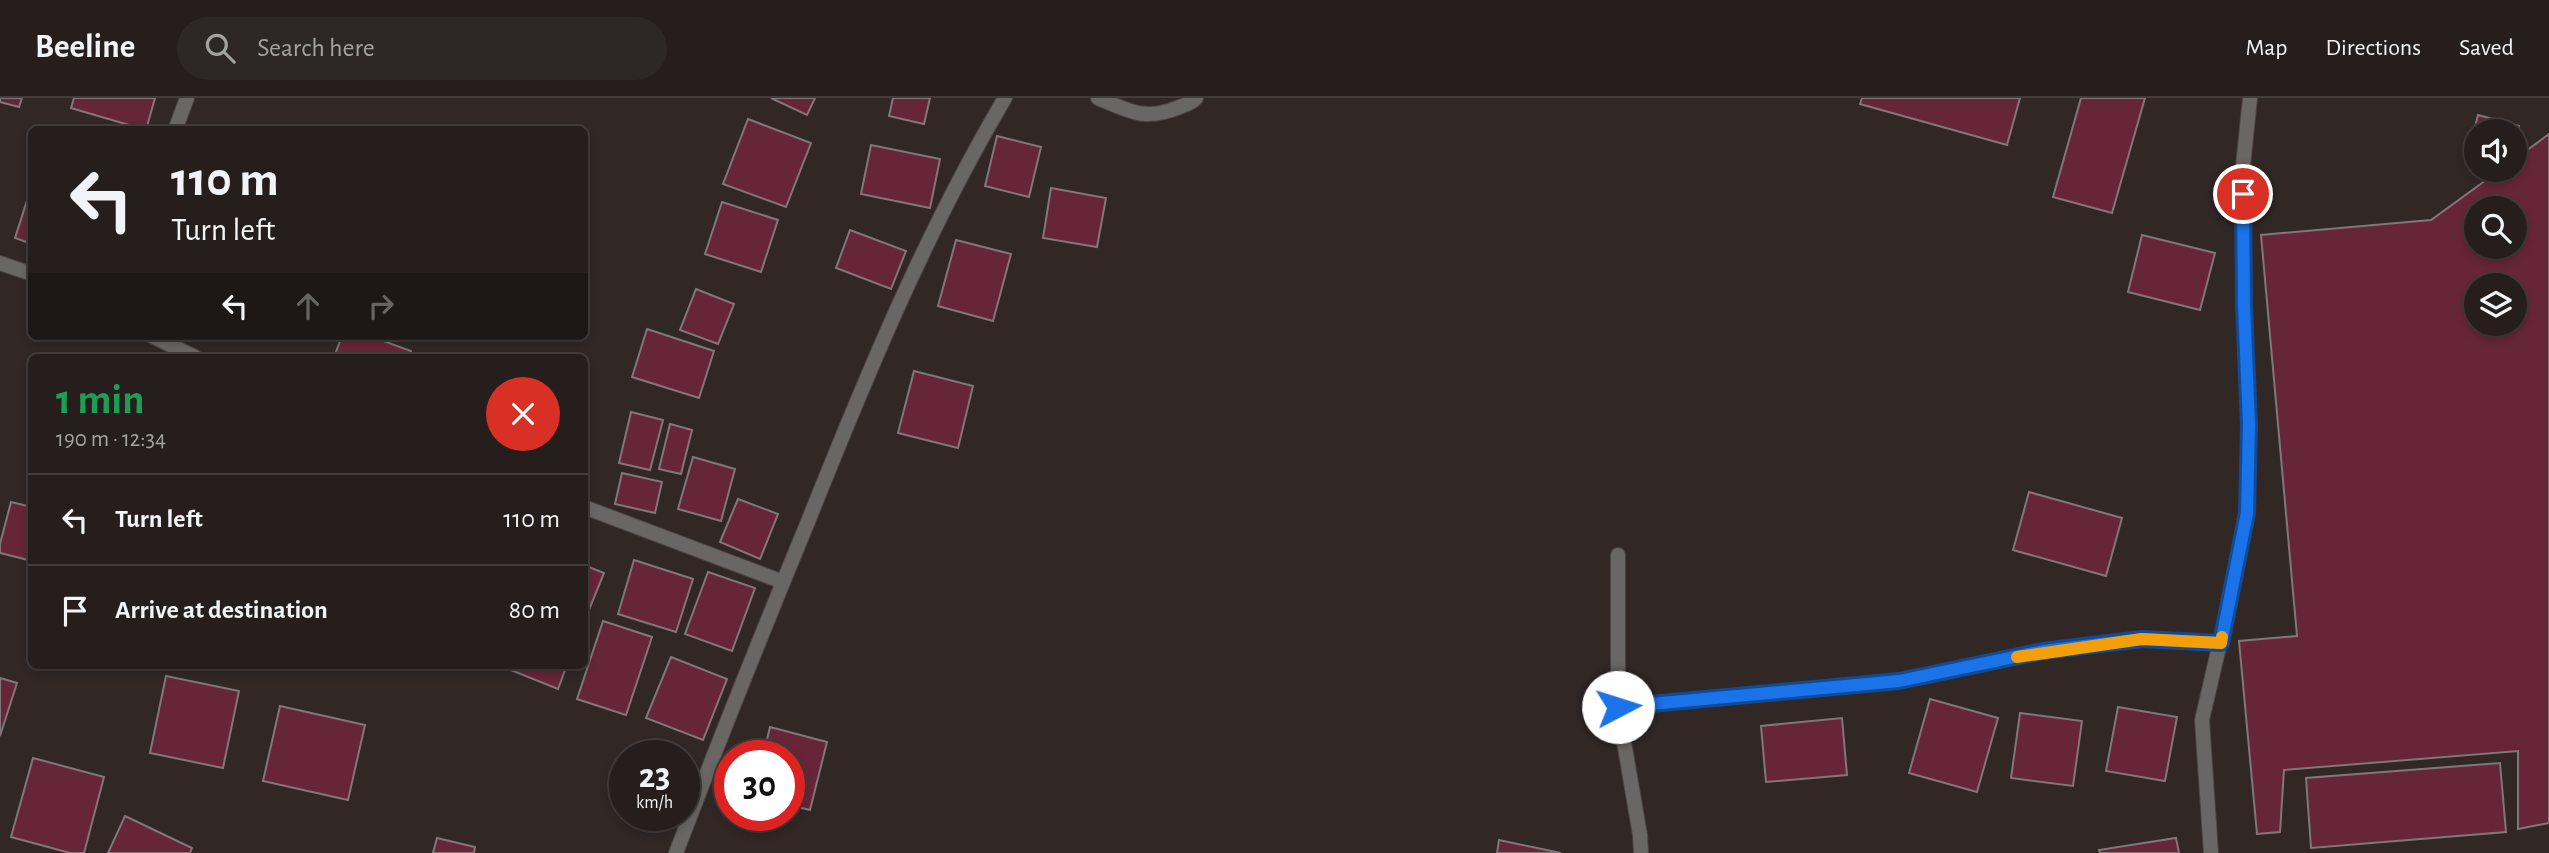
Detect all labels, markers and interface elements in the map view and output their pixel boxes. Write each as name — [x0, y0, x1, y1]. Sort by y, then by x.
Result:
search box — [177, 17, 667, 80]
icon: search — [201, 29, 239, 67]
text: Beeline — [35, 31, 135, 64]
text: Search here — [257, 35, 375, 61]
text: Map — [2245, 36, 2287, 60]
text: Directions — [2325, 36, 2421, 60]
text: Saved — [2459, 36, 2514, 60]
map controls — [2464, 119, 2527, 336]
button: sound — [2464, 119, 2527, 182]
icon: left — [56, 154, 147, 245]
text: 110 m — [171, 156, 279, 205]
pin — [2213, 164, 2273, 224]
icon: arrive — [2224, 175, 2262, 213]
button: search — [2464, 196, 2527, 259]
text: Turn left — [171, 214, 275, 246]
button: layers — [2464, 273, 2527, 336]
icon: left — [216, 287, 254, 325]
icon: ahead — [289, 287, 327, 325]
icon: right — [362, 287, 400, 325]
button: close — [486, 377, 560, 451]
text: 1 min — [56, 379, 145, 421]
text: 190 m · 12:34 — [56, 428, 166, 451]
icon: left — [56, 501, 94, 539]
text: Turn left — [115, 506, 203, 532]
text: 110 m — [503, 506, 560, 532]
icon: arrive — [56, 592, 94, 630]
text: Arrive at destination — [115, 597, 328, 623]
text: 80 m — [509, 597, 560, 623]
position arrow — [1581, 670, 1655, 744]
speed limit sign: 30 — [714, 740, 805, 831]
text: 23 — [639, 759, 670, 794]
text: km/h — [636, 794, 673, 812]

